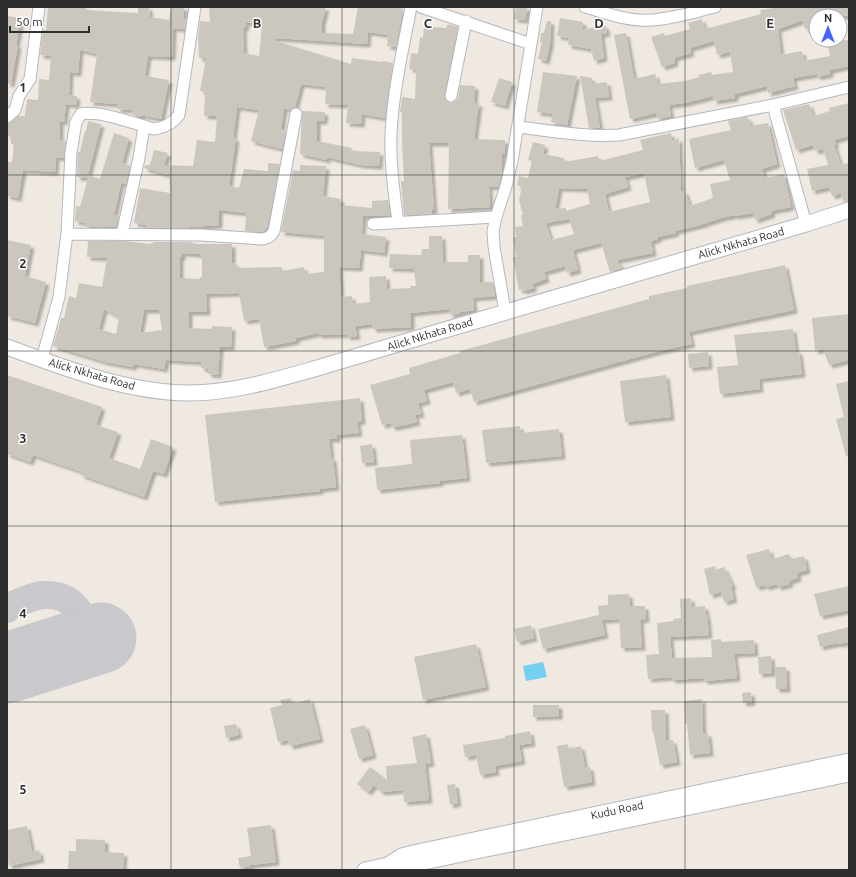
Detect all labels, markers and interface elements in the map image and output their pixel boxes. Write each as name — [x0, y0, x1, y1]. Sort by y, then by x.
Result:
scale bar — [10, 8, 89, 34]
north arrow — [808, 8, 848, 48]
text: N — [824, 12, 832, 24]
text: 50 m — [16, 15, 43, 28]
text: B — [253, 16, 262, 30]
text: C — [424, 16, 433, 30]
text: D — [594, 16, 604, 30]
text: E — [766, 16, 774, 30]
text: 1 — [19, 80, 27, 94]
street label: Alick Nkhata Road — [697, 225, 785, 261]
text: 2 — [19, 256, 27, 270]
street label: Alick Nkhata Road — [386, 315, 474, 353]
street label: Alick Nkhata Road — [48, 356, 136, 392]
text: 3 — [19, 431, 27, 445]
text: 4 — [19, 606, 27, 620]
text: 5 — [19, 782, 27, 796]
street label: Kudu Road — [590, 799, 644, 821]

